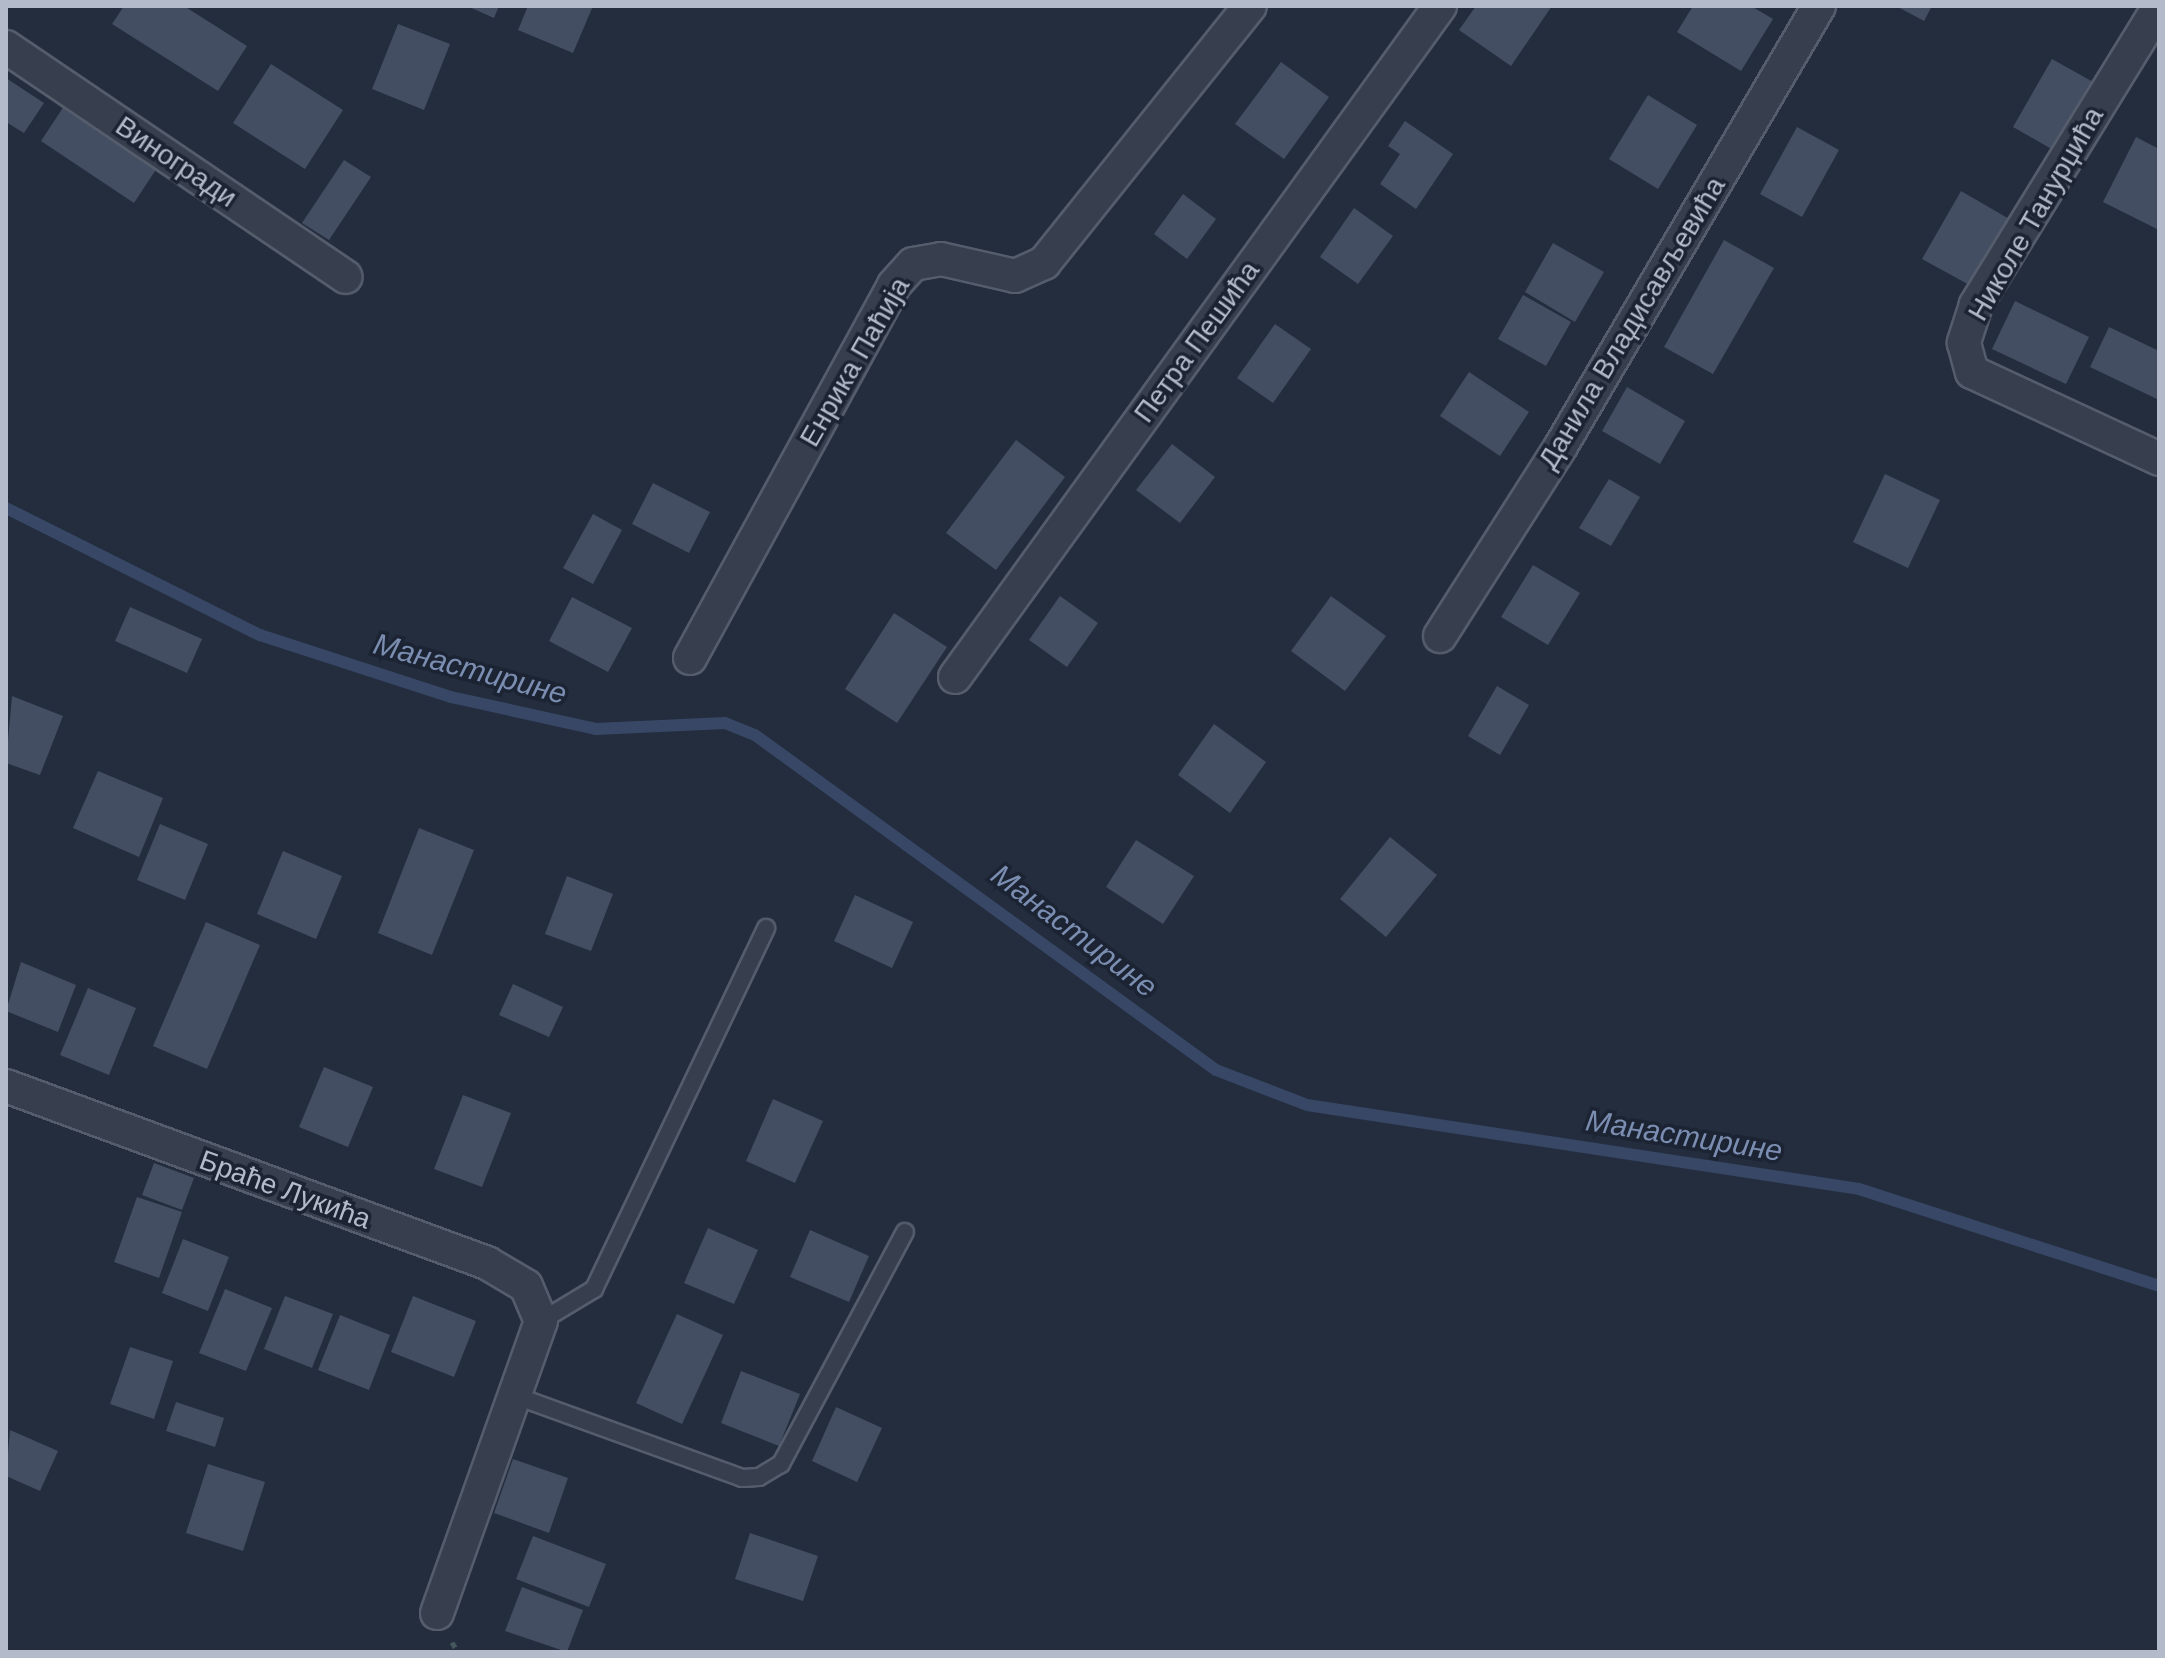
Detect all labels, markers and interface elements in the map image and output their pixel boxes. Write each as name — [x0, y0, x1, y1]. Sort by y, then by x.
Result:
street label: Николе Танурџића — [1961, 101, 2111, 327]
street label: Виногради — [109, 109, 243, 215]
street label: Данила Владисављевића — [1531, 171, 1733, 475]
street label: Петра Пешића — [1127, 255, 1267, 429]
street label: Енрика Паћија — [793, 271, 917, 453]
water label: Манастирине — [370, 626, 570, 712]
water label: Манастирине — [984, 857, 1164, 1005]
water label: Манастирине — [1583, 1103, 1785, 1169]
street label: Браће Лукића — [195, 1143, 375, 1237]

